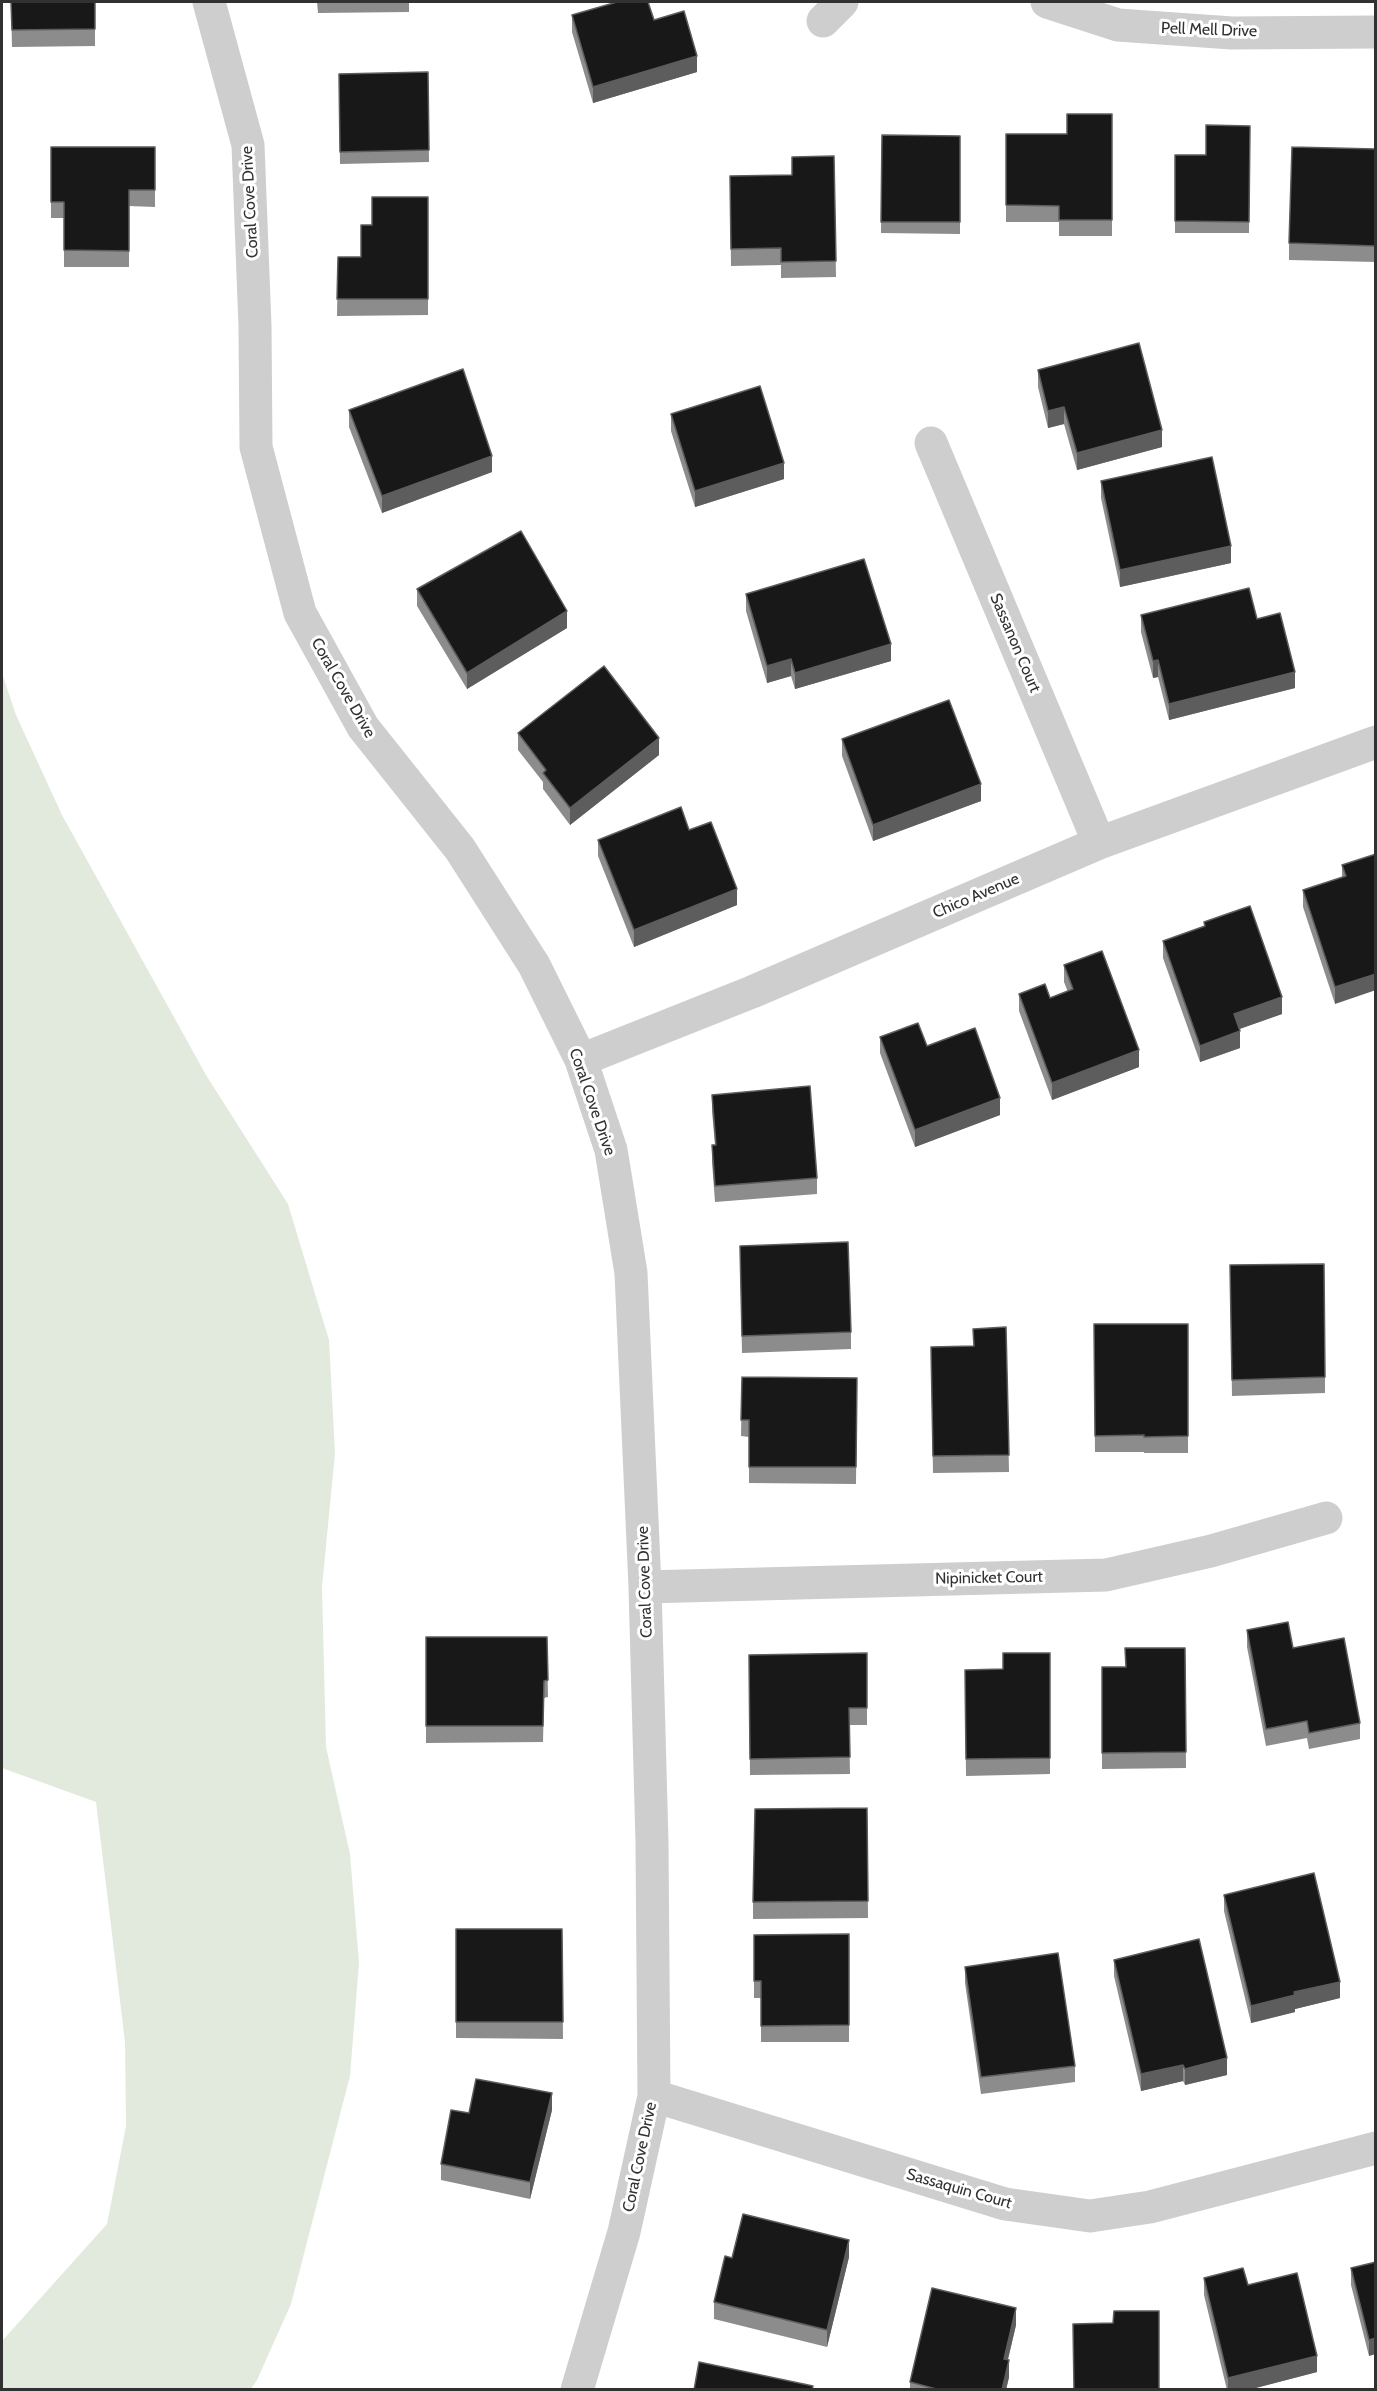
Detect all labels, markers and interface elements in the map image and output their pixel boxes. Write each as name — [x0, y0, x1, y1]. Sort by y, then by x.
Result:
street label: Pell Mell Drive — [1161, 19, 1257, 41]
street label: Coral Cove Drive — [237, 146, 263, 258]
street label: Sassanon Court — [986, 591, 1044, 695]
street label: Coral Cove Drive — [307, 635, 379, 741]
street label: Chico Avenue — [930, 869, 1022, 923]
street label: Coral Cove Drive — [565, 1046, 619, 1158]
street label: Coral Cove Drive — [633, 1526, 657, 1638]
street label: Nipinicket Court — [935, 1567, 1043, 1589]
street label: Coral Cove Drive — [619, 2100, 661, 2214]
street label: Sassaquin Court — [904, 2165, 1014, 2213]

